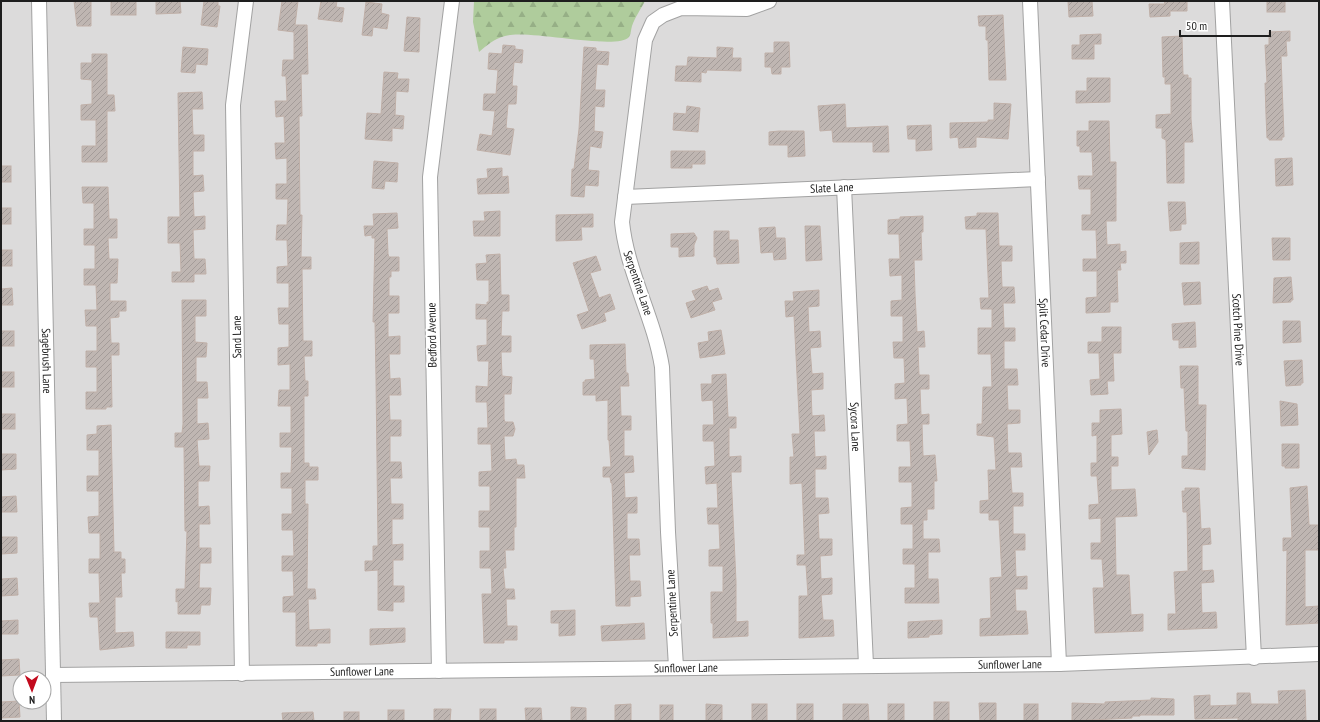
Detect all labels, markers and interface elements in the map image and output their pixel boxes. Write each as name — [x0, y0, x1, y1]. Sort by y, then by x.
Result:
scale bar — [1180, 12, 1270, 38]
text: 50 m — [1186, 18, 1207, 33]
street label: Slate Lane — [810, 179, 854, 196]
street label: Serpentine Lane — [620, 249, 657, 317]
street label: Scotch Pine Drive — [1229, 293, 1248, 366]
street label: Split Cedar Drive — [1036, 298, 1054, 368]
street label: Bedford Avenue — [423, 302, 440, 368]
street label: Sand Lane — [229, 315, 244, 359]
street label: Sagebrush Lane — [39, 328, 55, 394]
street label: Sycora Lane — [847, 402, 864, 452]
street label: Serpentine Lane — [662, 569, 681, 637]
street label: Sunflower Lane — [978, 656, 1042, 672]
street label: Sunflower Lane — [654, 660, 718, 675]
street label: Sunflower Lane — [330, 663, 394, 679]
north arrow — [12, 670, 52, 710]
text: N — [29, 693, 35, 707]

